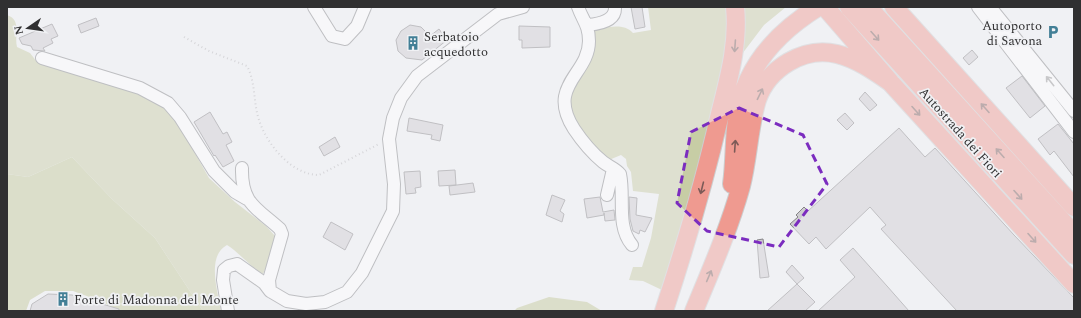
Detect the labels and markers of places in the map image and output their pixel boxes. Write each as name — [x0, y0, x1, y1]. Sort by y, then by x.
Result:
place label: Autoporto di Savona — [982, 16, 1043, 51]
parking icon: Autoporto di Savona — [1045, 24, 1061, 40]
place label: Serbatoio acquedotto — [424, 27, 488, 62]
building icon: Serbatoio acquedotto — [405, 35, 421, 51]
place label: Forte di Madonna del Monte — [74, 290, 239, 310]
building icon: Forte di Madonna del Monte — [55, 291, 71, 307]

